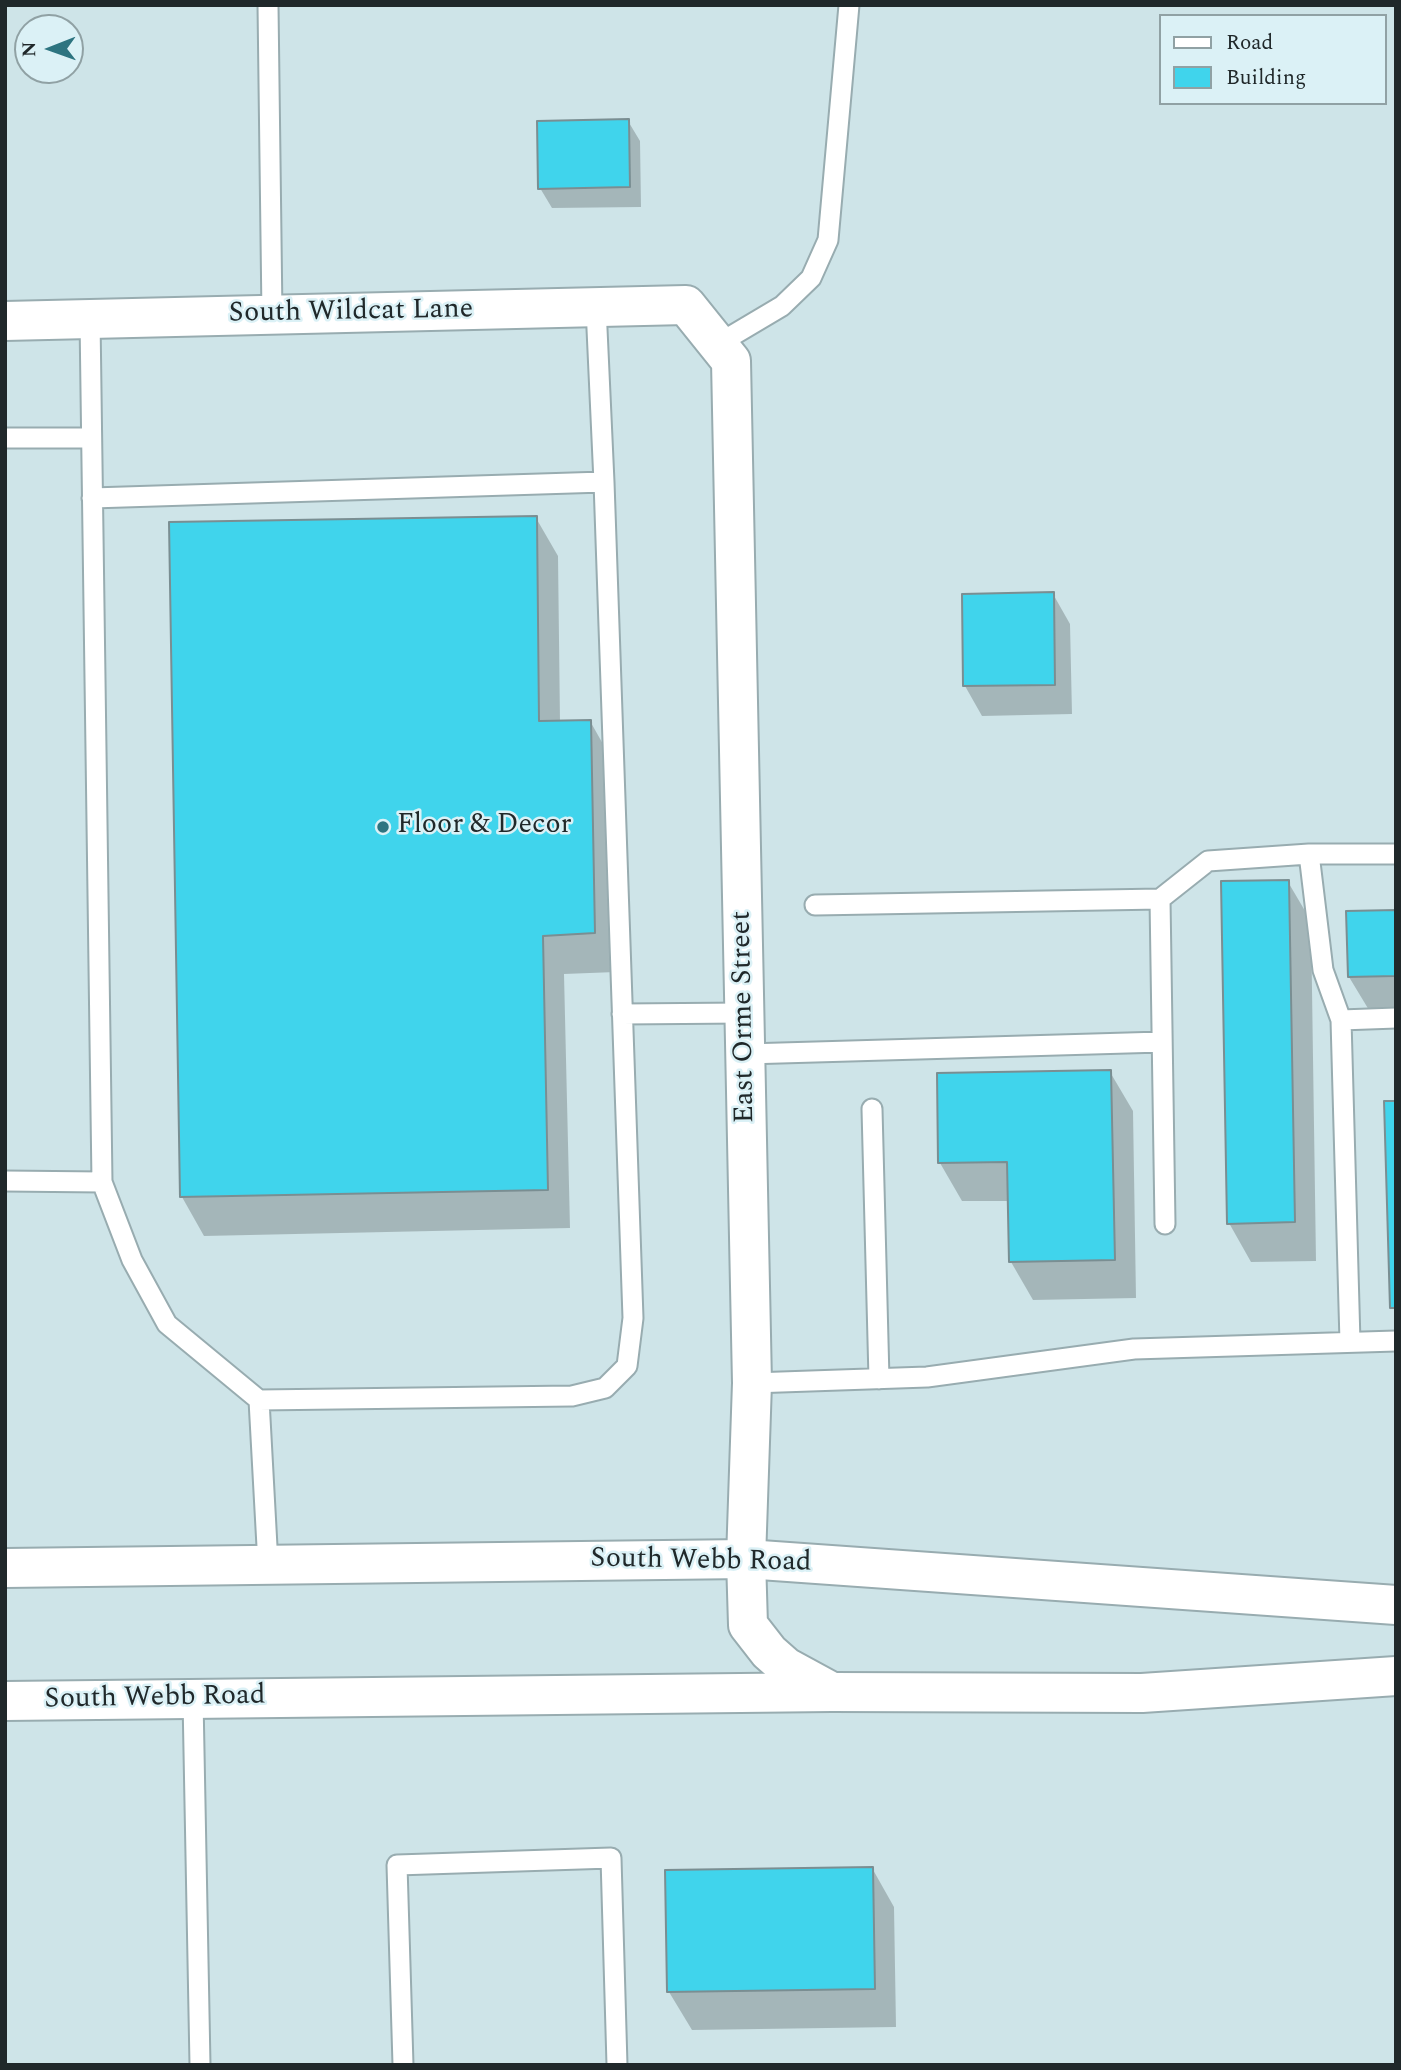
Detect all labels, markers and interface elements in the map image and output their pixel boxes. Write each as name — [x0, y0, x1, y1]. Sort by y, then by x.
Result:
north arrow — [14, 14, 84, 84]
legend — [1160, 14, 1387, 105]
text: Road — [1226, 27, 1273, 59]
text: N — [15, 41, 44, 57]
text: Building — [1226, 62, 1306, 94]
street label: South Wildcat Lane — [228, 294, 474, 332]
place label: Floor & Decor — [397, 810, 572, 844]
marker: Floor & Decor — [375, 819, 391, 835]
street label: East Orme Street — [726, 910, 764, 1124]
street label: South Webb Road — [590, 1543, 812, 1581]
street label: South Webb Road — [44, 1680, 266, 1718]

